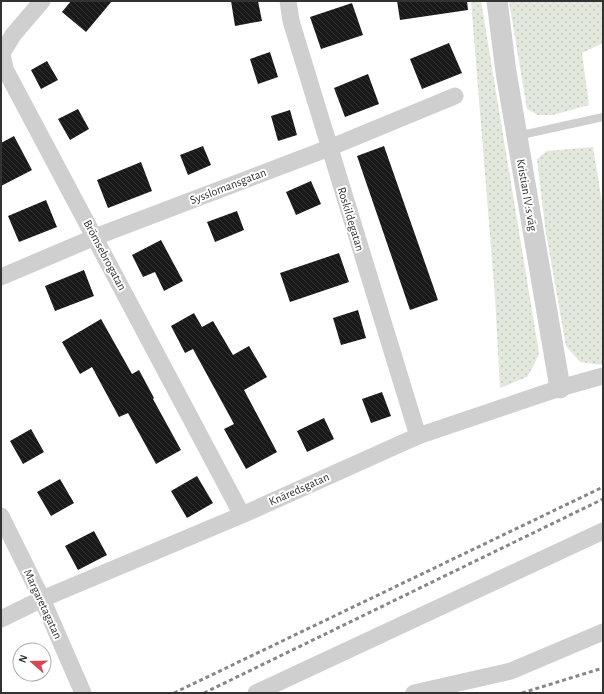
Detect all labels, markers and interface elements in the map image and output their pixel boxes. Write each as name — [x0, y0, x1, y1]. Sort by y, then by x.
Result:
street label: Kristian IV:s väg — [515, 158, 539, 232]
street label: Sysslomansgatan — [188, 166, 268, 207]
street label: Roskildegatan — [336, 186, 366, 252]
street label: Brömsebrogatan — [81, 218, 129, 292]
street label: Knäredsgatan — [267, 470, 331, 508]
street label: Margaretagatan — [22, 567, 64, 641]
north arrow — [12, 642, 52, 682]
text: N — [17, 653, 30, 664]

